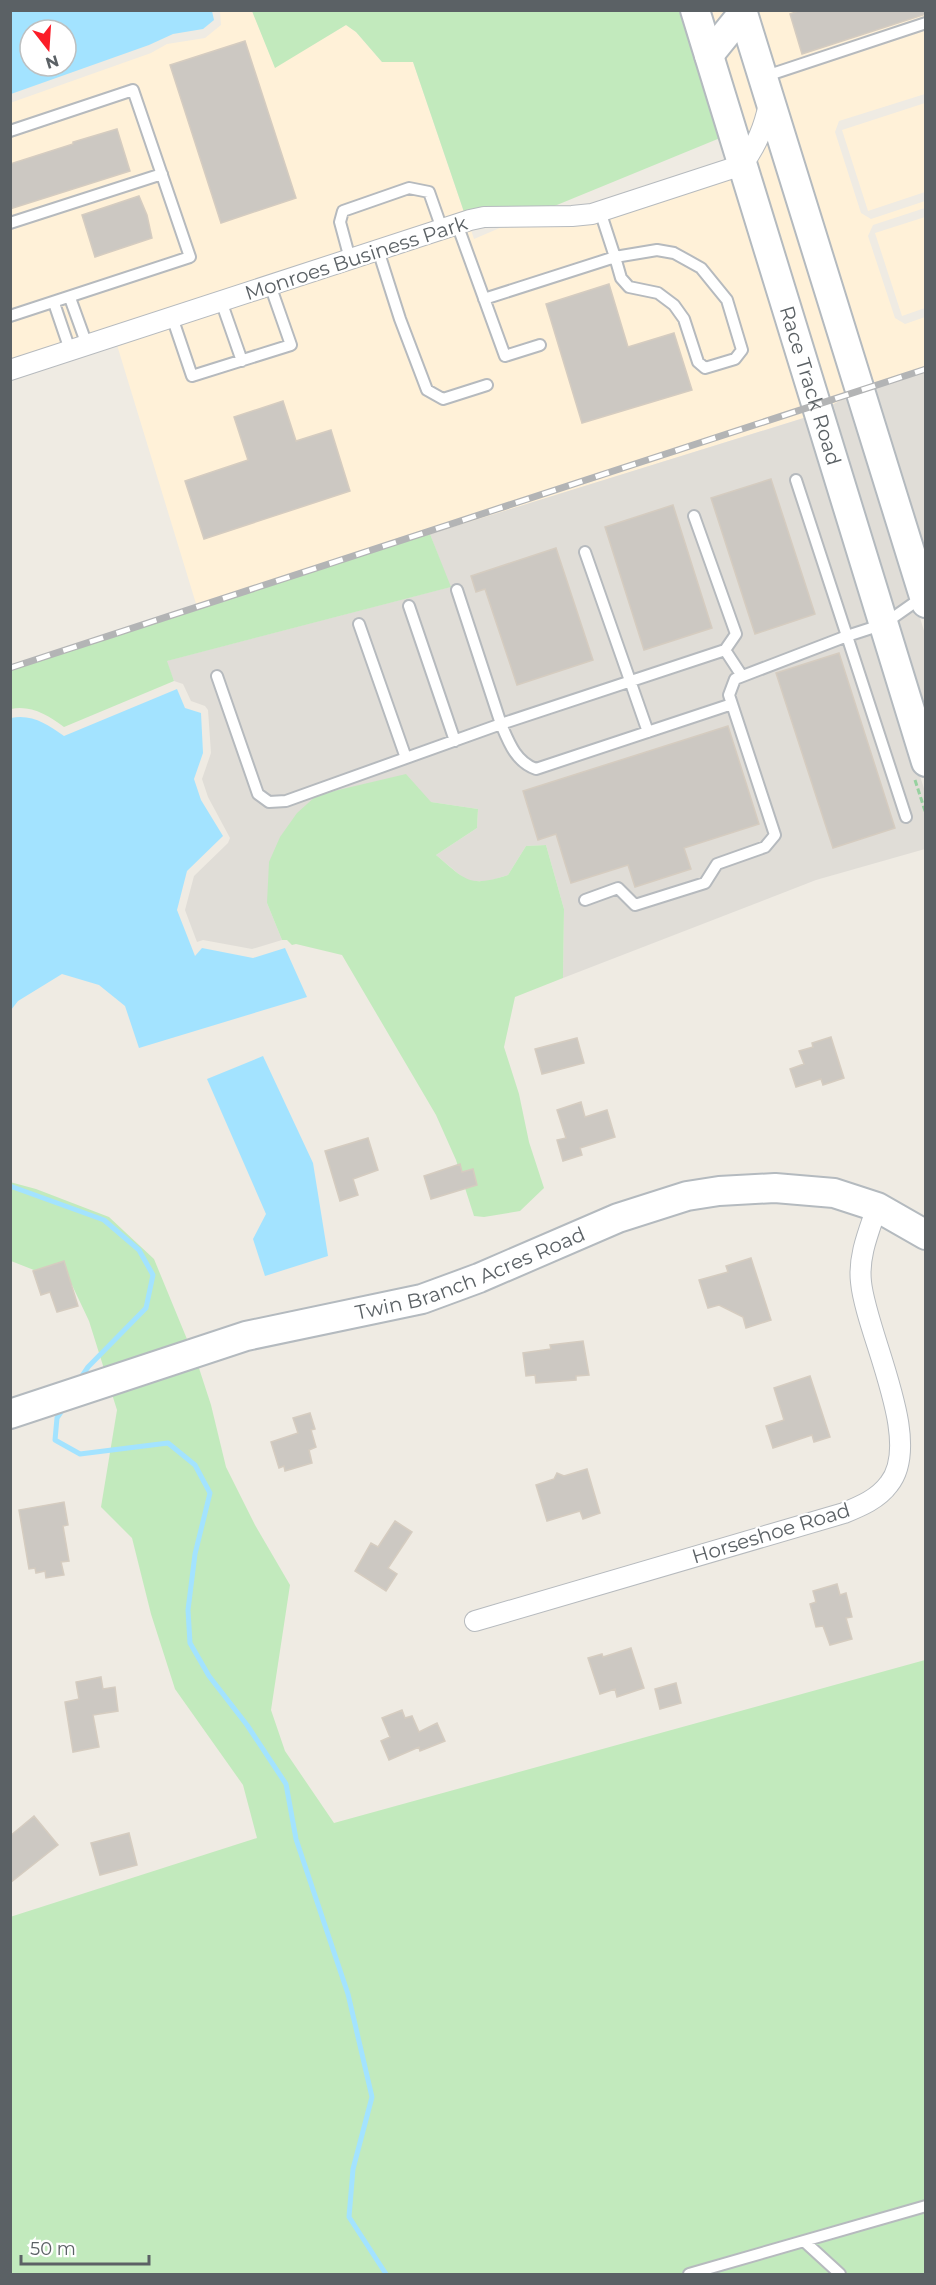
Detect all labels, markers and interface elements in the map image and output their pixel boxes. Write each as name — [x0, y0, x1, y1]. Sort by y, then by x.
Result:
north arrow — [18, 18, 78, 78]
text: N — [43, 51, 61, 73]
street label: Monroes Business Park — [242, 211, 470, 305]
street label: Race Track Road — [775, 303, 846, 468]
street label: Twin Branch Acres Road — [353, 1222, 589, 1325]
street label: Horseshoe Road — [689, 1498, 853, 1568]
scale bar — [21, 2228, 148, 2266]
text: 50 m — [30, 2238, 76, 2260]

